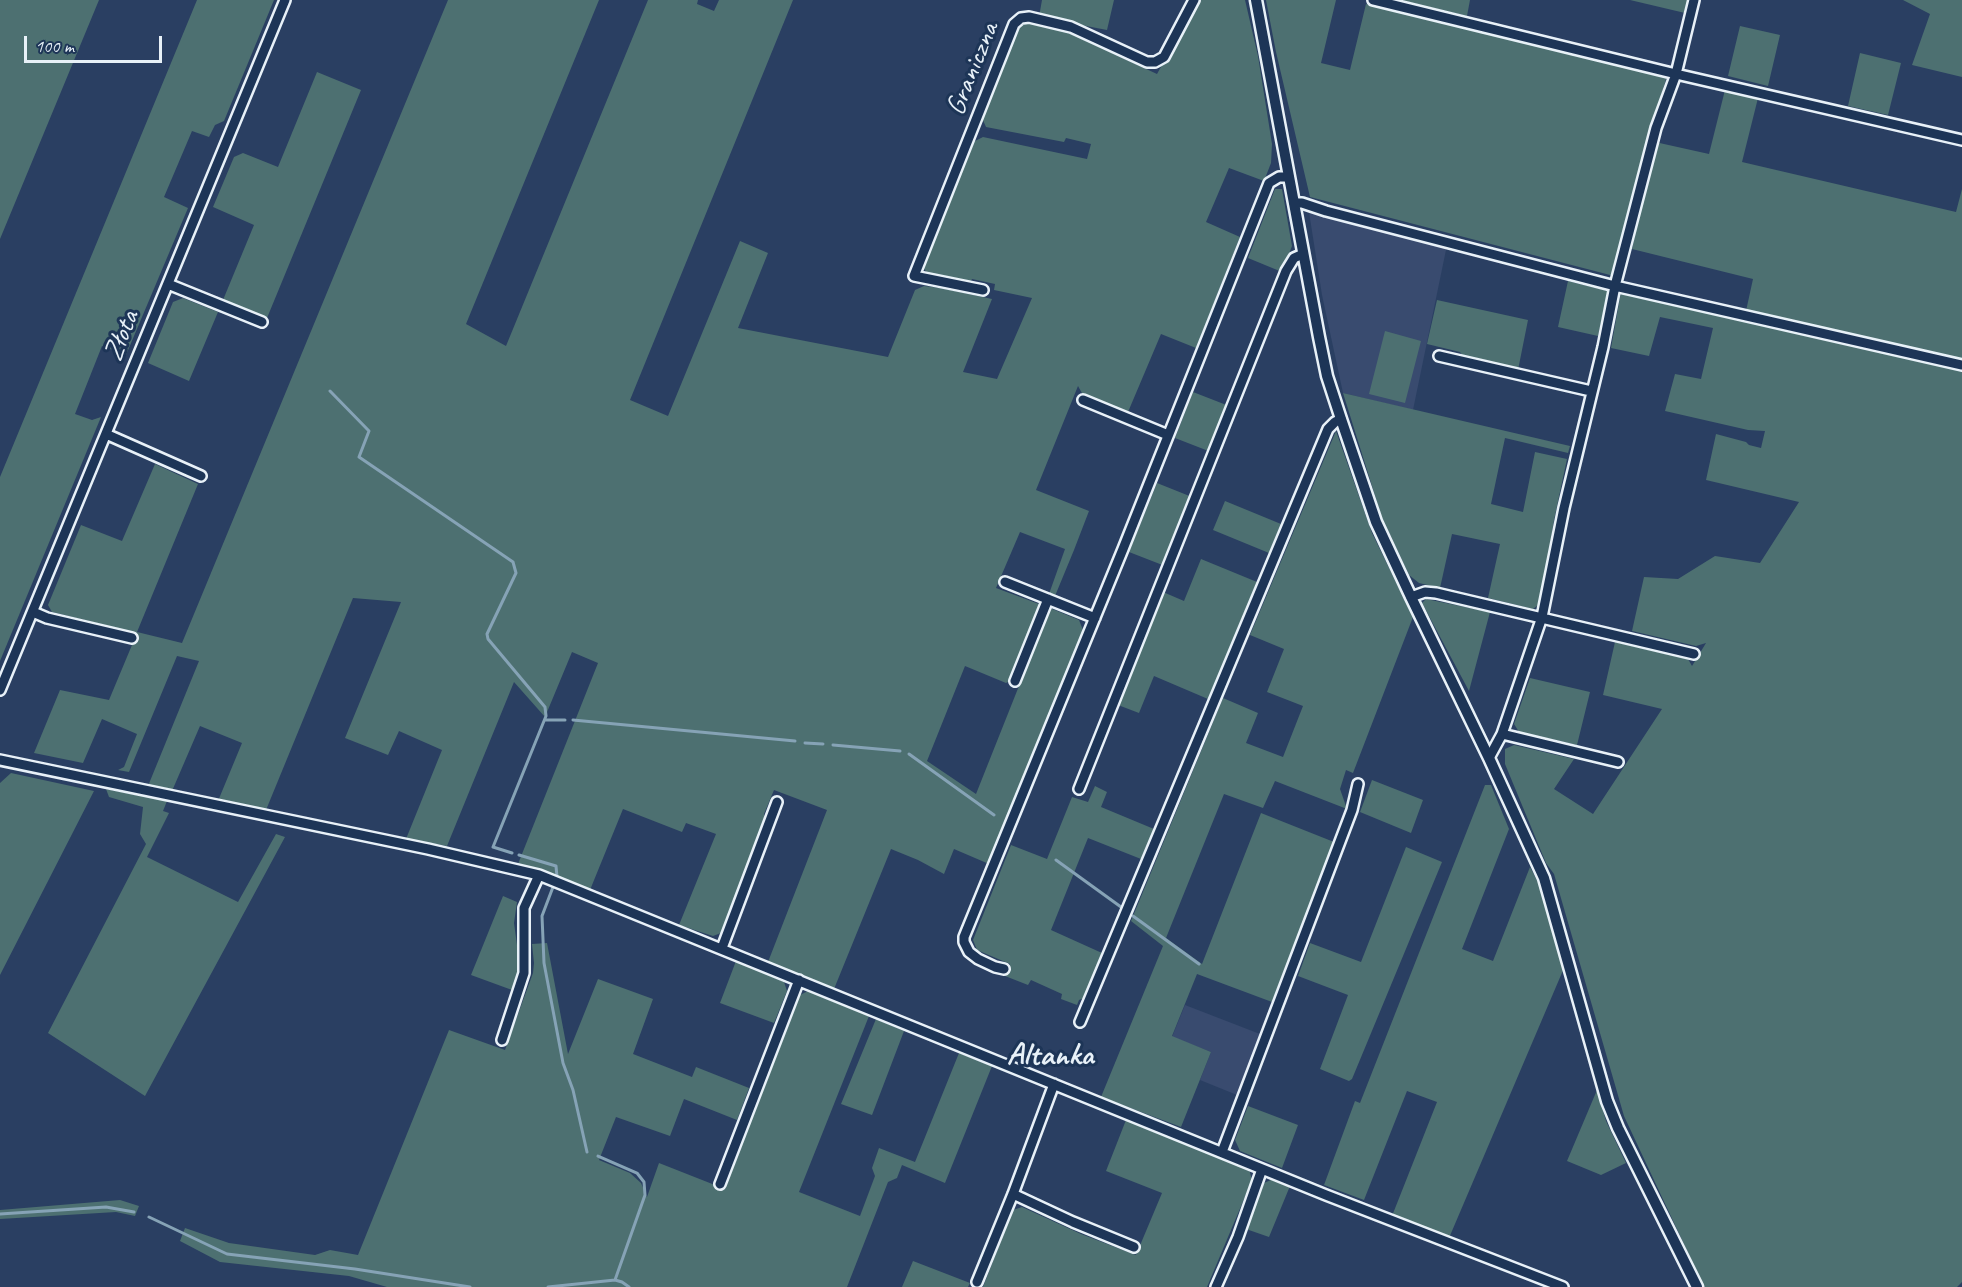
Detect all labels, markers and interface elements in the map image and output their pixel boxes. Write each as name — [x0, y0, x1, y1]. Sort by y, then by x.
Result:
street label: Graniczna — [939, 18, 1007, 120]
scale bar — [27, 24, 165, 62]
text: 100 m — [35, 35, 74, 57]
street label: Złota — [97, 306, 147, 366]
district label: Altanka — [1007, 1037, 1093, 1075]

